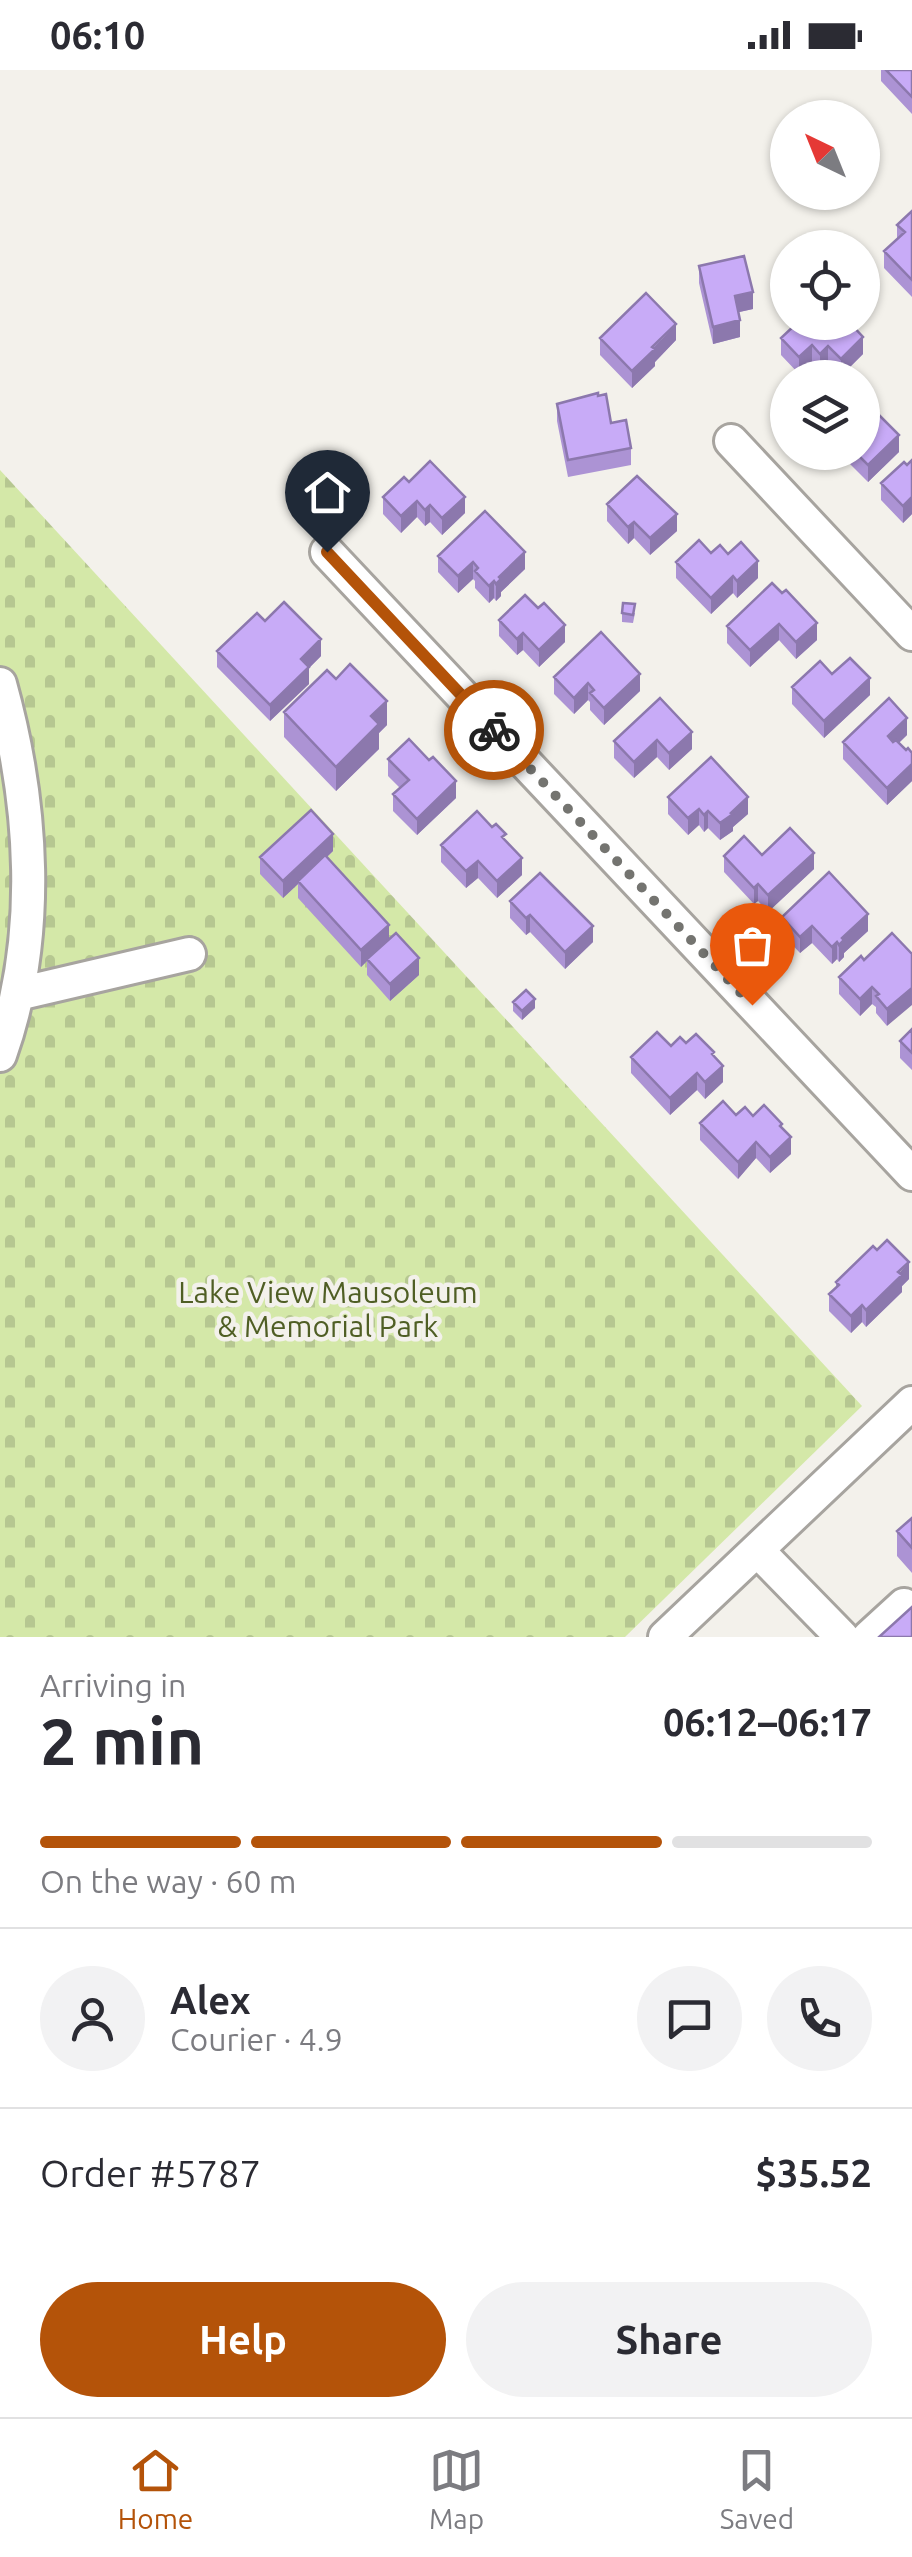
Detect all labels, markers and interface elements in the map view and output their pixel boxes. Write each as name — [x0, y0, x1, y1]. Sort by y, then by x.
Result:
text: 06:10 — [50, 14, 145, 56]
north arrow — [770, 100, 880, 210]
map controls — [770, 100, 880, 470]
button: locate — [770, 230, 880, 340]
button: layers — [770, 360, 880, 470]
pin — [285, 450, 370, 553]
icon: home — [300, 465, 355, 520]
courier — [444, 680, 544, 780]
icon: bike — [467, 703, 522, 758]
pin — [710, 903, 795, 1006]
icon: bag — [725, 918, 780, 973]
park label: Lake View Mausoleum & Memorial Park — [178, 1275, 478, 1343]
text: Arriving in — [40, 1667, 186, 1703]
text: 06:12–06:17 — [663, 1701, 872, 1743]
text: 2 min — [40, 1704, 204, 1777]
text: On the way · 60 m — [40, 1863, 296, 1899]
button: person — [40, 1966, 145, 2071]
button: chat — [637, 1966, 742, 2071]
button: phone — [767, 1966, 872, 2071]
text: Alex — [170, 1979, 251, 2021]
text: Courier · 4.9 — [170, 2021, 343, 2057]
text: Order #5787 — [40, 2152, 261, 2194]
text: $35.52 — [755, 2152, 872, 2194]
button: Help — [40, 2282, 446, 2397]
button: Share — [466, 2282, 872, 2397]
tab: Home — [118, 2443, 193, 2534]
tab: Map — [429, 2443, 484, 2534]
tab: Saved — [720, 2443, 794, 2534]

